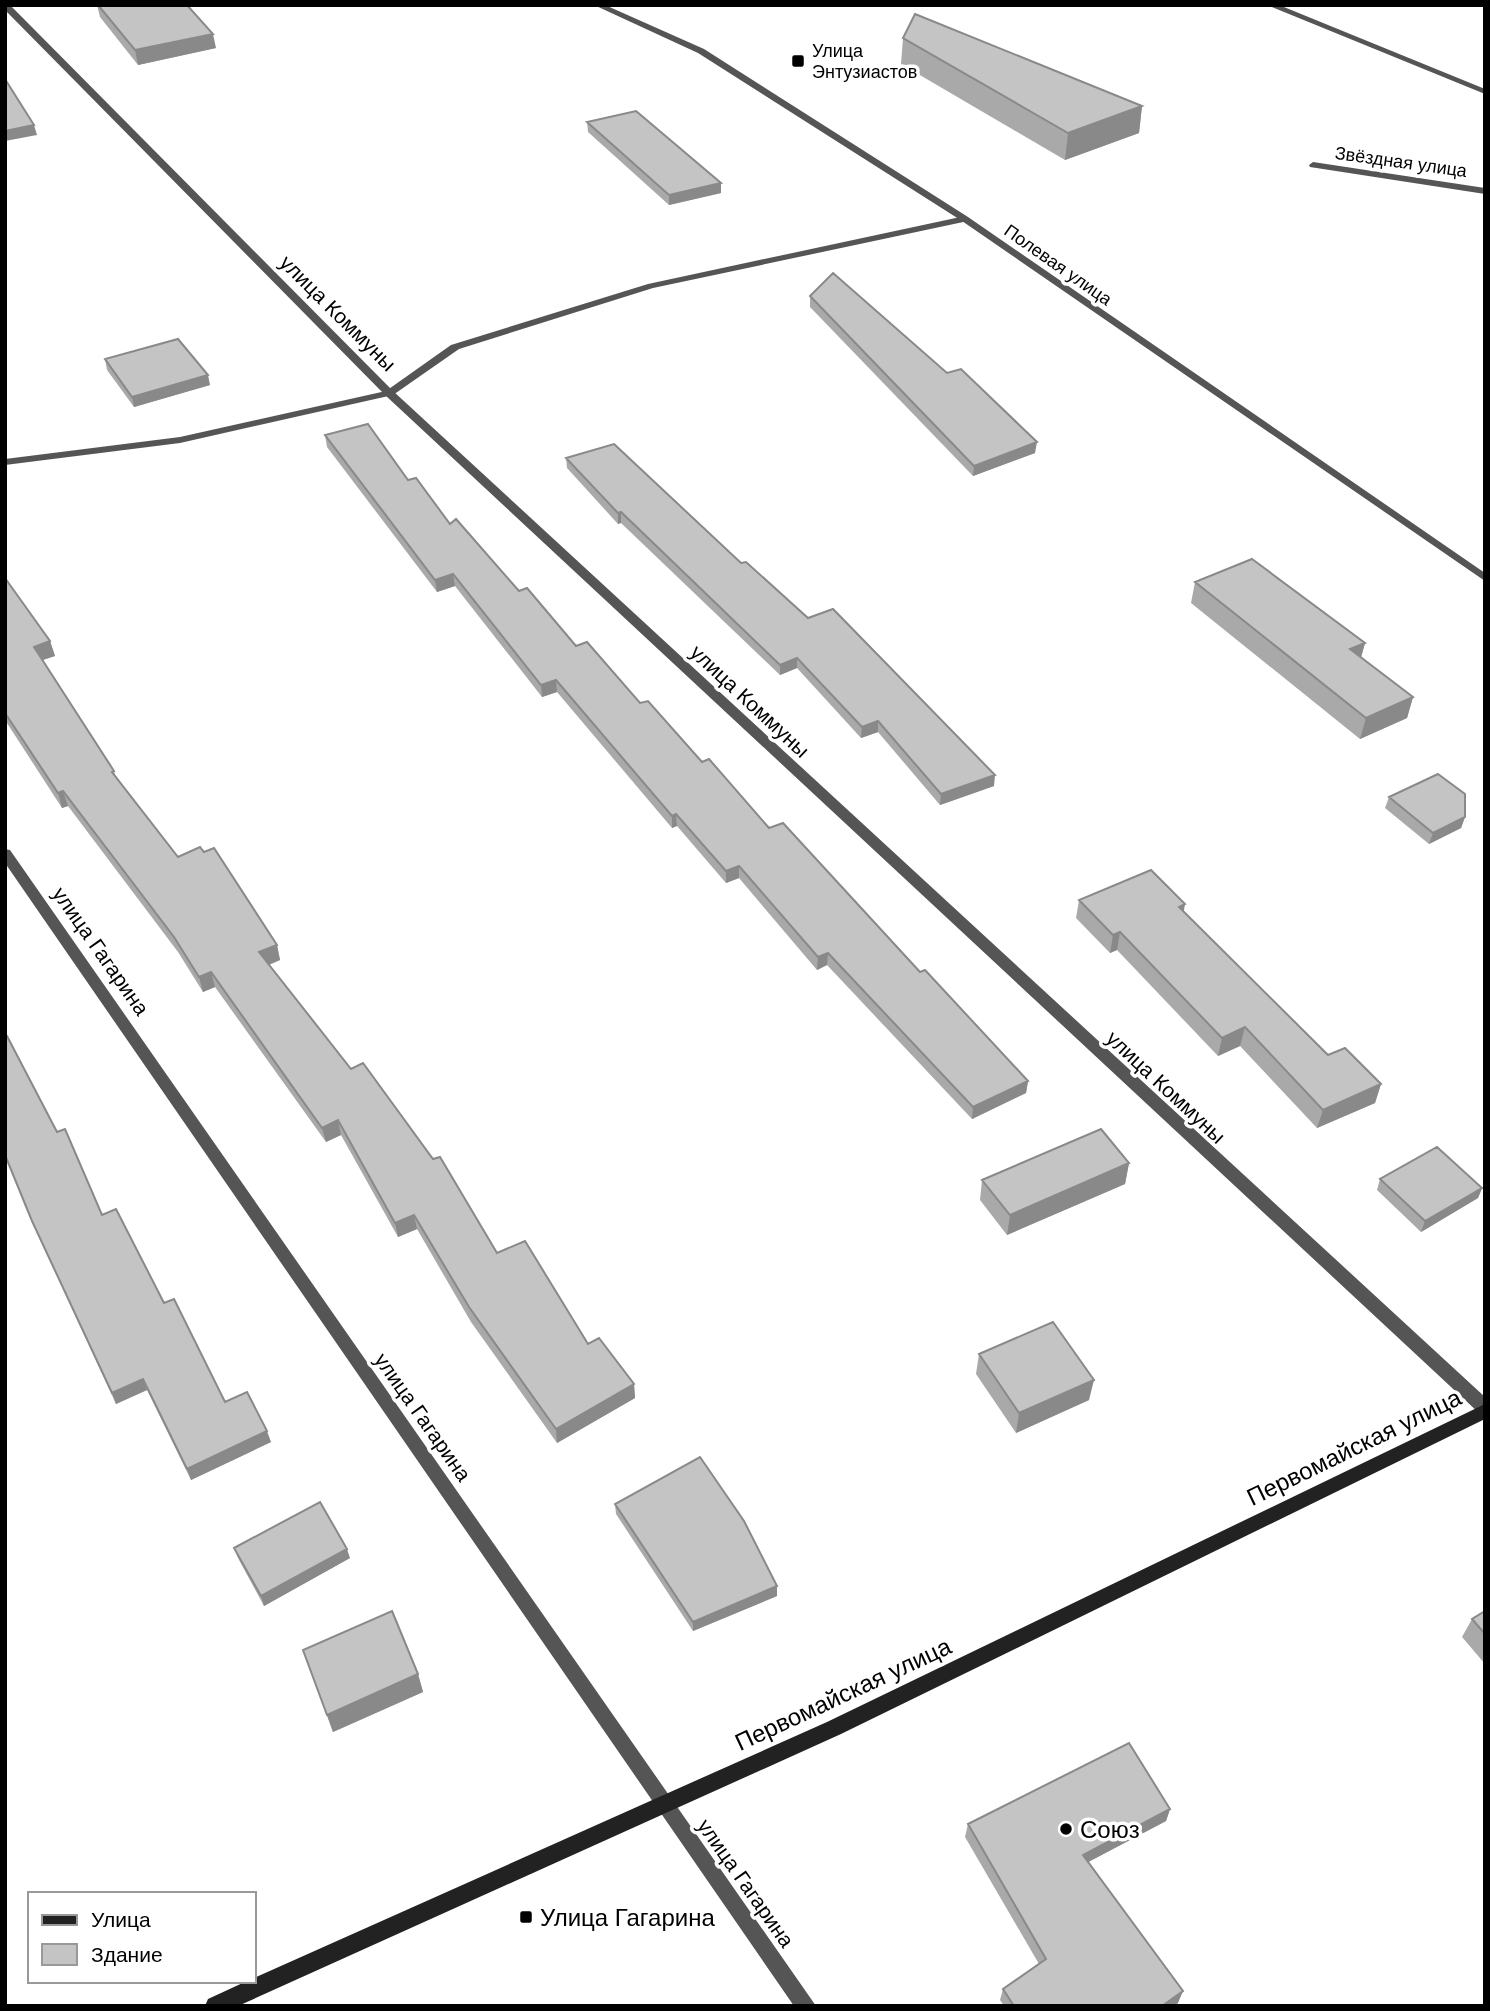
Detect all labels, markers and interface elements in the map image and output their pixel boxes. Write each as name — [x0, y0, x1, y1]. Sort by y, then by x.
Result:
place label: Улица Энтузиастов — [812, 41, 917, 82]
marker: Улица Энтузиастов — [790, 53, 806, 69]
street label: Звёздная улица — [1334, 143, 1469, 181]
street label: Полевая улица — [1000, 220, 1116, 310]
street label: улица Коммуны — [275, 250, 401, 376]
street label: улица Коммуны — [686, 640, 814, 762]
street label: улица Гагарина — [48, 883, 154, 1020]
street label: улица Коммуны — [1102, 1026, 1230, 1148]
street label: улица Гагарина — [370, 1349, 476, 1486]
street label: Первомайская улица — [1242, 1383, 1466, 1511]
street label: Первомайская улица — [731, 1632, 956, 1756]
street label: улица Гагарина — [693, 1815, 799, 1952]
place label: Союз — [1080, 1816, 1140, 1843]
marker: Союз — [1058, 1821, 1074, 1837]
legend — [28, 1892, 256, 1983]
place label: Улица Гагарина — [540, 1904, 715, 1931]
text: Улица — [91, 1908, 151, 1931]
marker: Улица Гагарина — [518, 1909, 534, 1925]
text: Здание — [91, 1943, 163, 1966]

